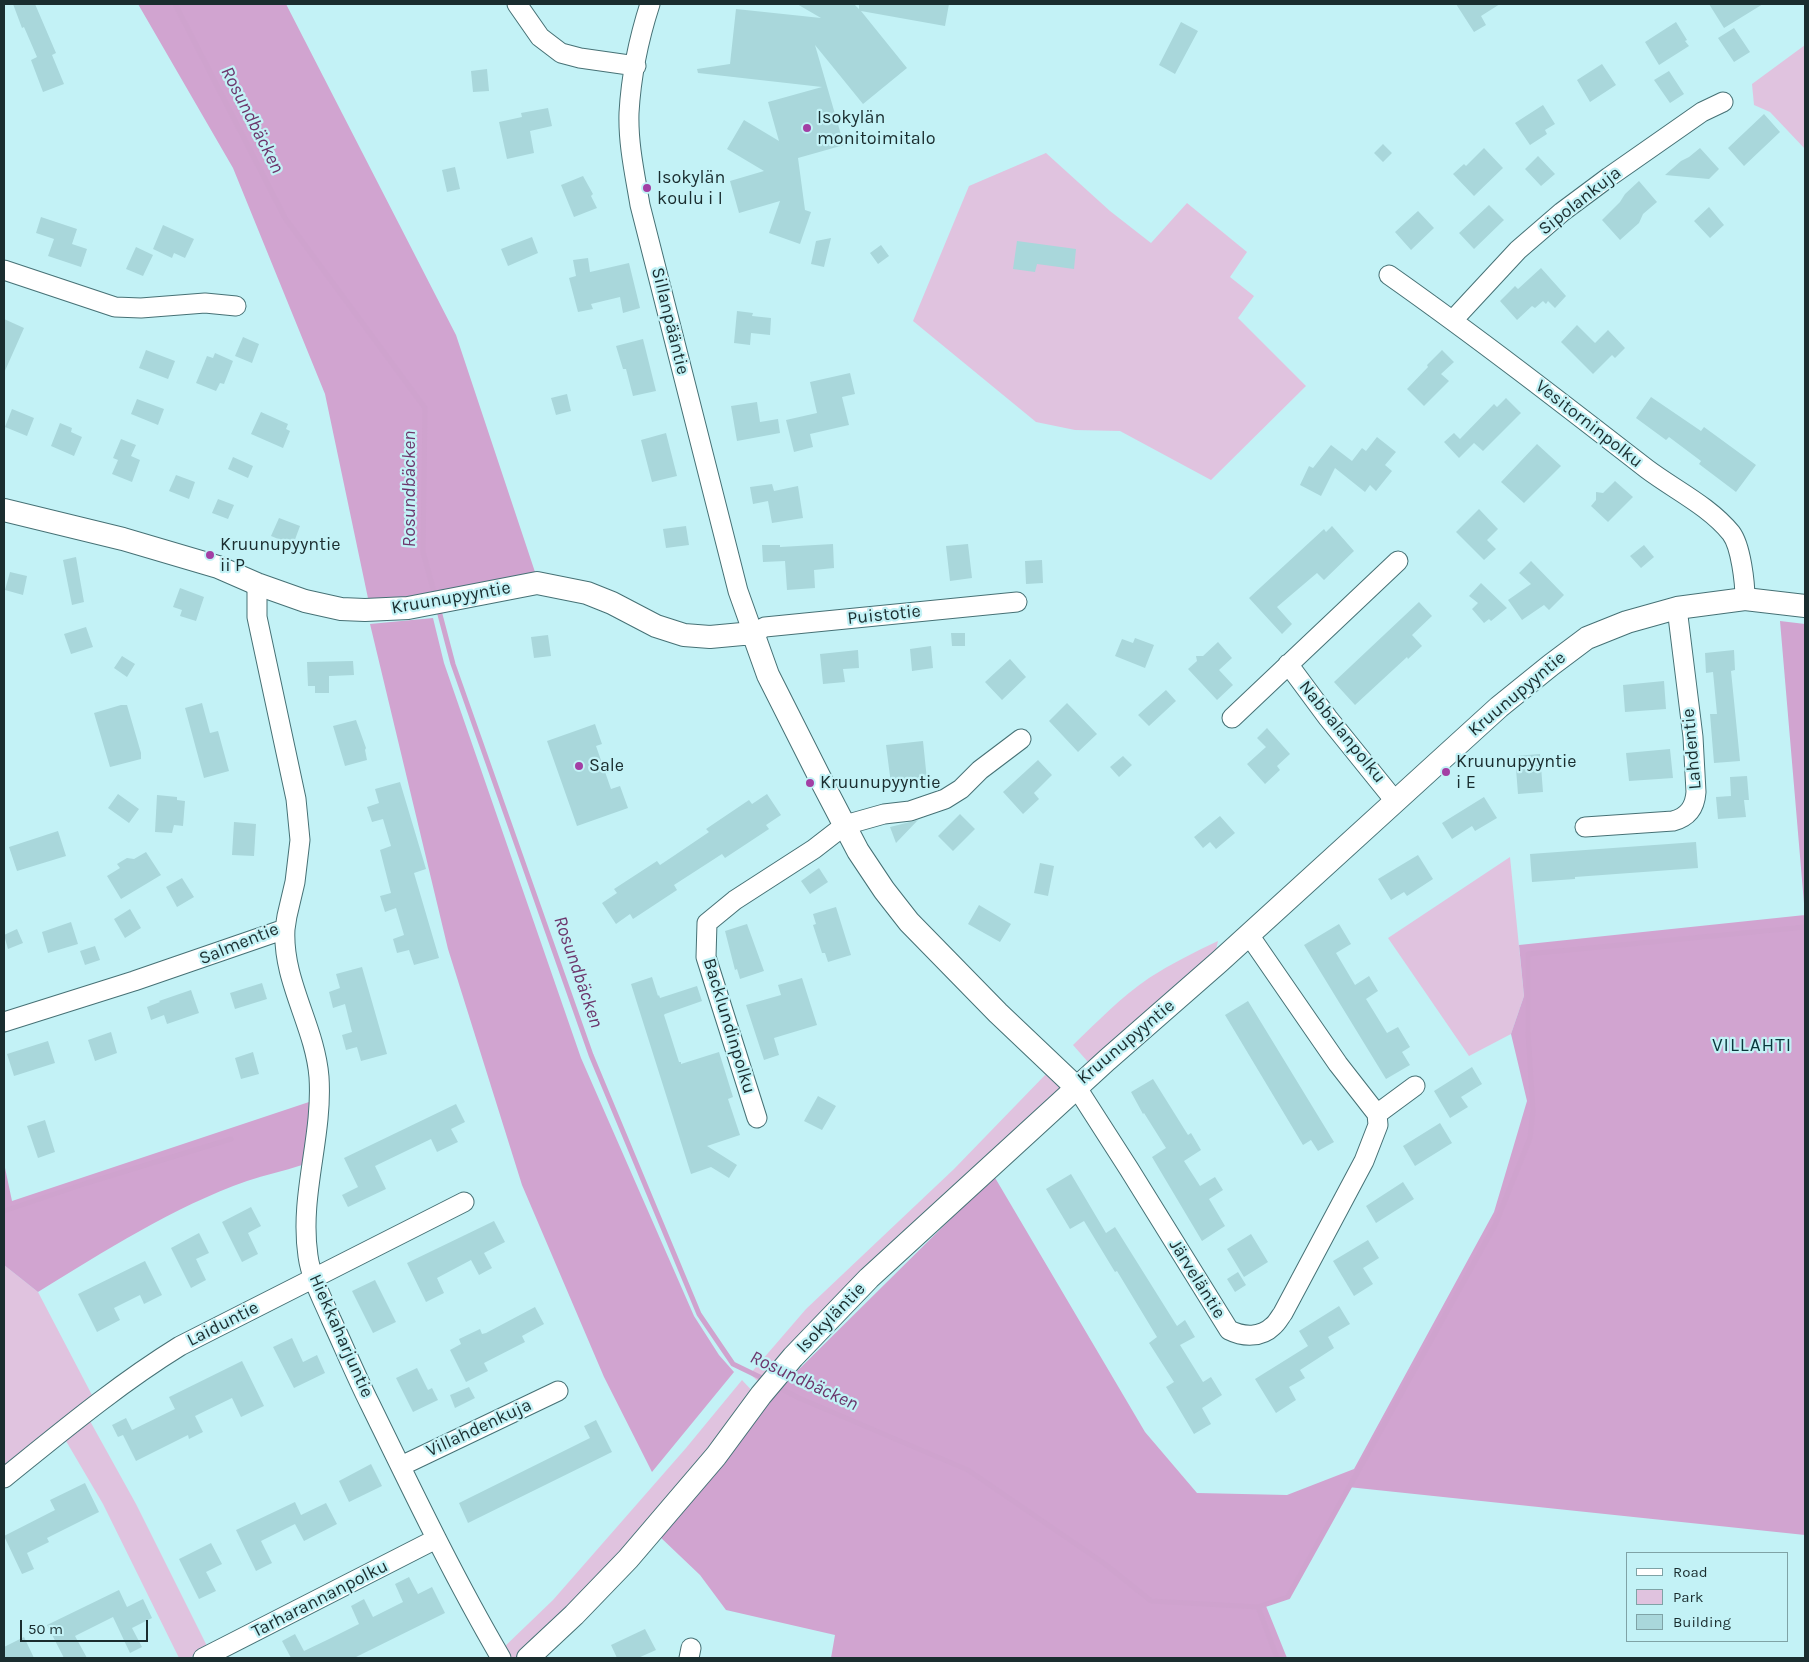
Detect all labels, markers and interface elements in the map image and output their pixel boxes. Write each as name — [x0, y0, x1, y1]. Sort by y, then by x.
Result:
water label: Rosundbäcken — [215, 63, 289, 177]
place label: Isokylän monitoimitalo — [817, 107, 936, 150]
marker: Isokylän monitoimitalo — [801, 122, 813, 134]
street label: Sipolankuja — [1534, 162, 1626, 240]
place label: Isokylän koulu i I — [657, 167, 725, 210]
marker: Isokylän koulu i I — [641, 182, 653, 194]
street label: Sillanpääntie — [646, 265, 694, 377]
street label: Vesitorninpolku — [1531, 375, 1647, 473]
water label: Rosundbäcken — [399, 431, 421, 547]
place label: Kruunupyyntie ii P — [220, 534, 341, 576]
marker: Kruunupyyntie ii P — [204, 549, 216, 561]
street label: Kruunupyyntie — [390, 577, 512, 619]
street label: Puistotie — [846, 600, 922, 630]
street label: Kruunupyyntie — [1464, 647, 1570, 741]
street label: Nabbalanpolku — [1294, 676, 1390, 788]
street label: Lahdentie — [1678, 708, 1706, 790]
place label: Kruunupyyntie i E — [1456, 751, 1577, 794]
place label: Sale — [589, 755, 624, 777]
marker: Sale — [573, 760, 585, 772]
marker: Kruunupyyntie i E — [1440, 766, 1452, 778]
place label: Kruunupyyntie — [820, 772, 941, 794]
marker: Kruunupyyntie — [804, 777, 816, 789]
water label: Rosundbäcken — [548, 913, 608, 1031]
street label: Salmentie — [196, 918, 282, 970]
street label: Backlundinpolku — [698, 956, 760, 1096]
street label: Kruunupyyntie — [1073, 995, 1179, 1089]
district label: VILLAHTI — [1711, 1035, 1793, 1057]
street label: Järveläntie — [1164, 1235, 1230, 1323]
street label: Hiekkaharjuntie — [304, 1271, 378, 1401]
street label: Isokyläntie — [792, 1278, 870, 1358]
street label: Laiduntie — [184, 1297, 262, 1351]
water label: Rosundbäcken — [746, 1346, 862, 1416]
street label: Villahdenkuja — [423, 1394, 535, 1462]
legend — [1626, 1552, 1789, 1642]
street label: Tarharannanpolku — [248, 1555, 392, 1643]
text: Road — [1673, 1563, 1708, 1581]
text: Park — [1673, 1588, 1703, 1606]
scale bar — [22, 1610, 150, 1642]
text: Building — [1673, 1613, 1731, 1631]
text: 50 m — [28, 1620, 63, 1638]

